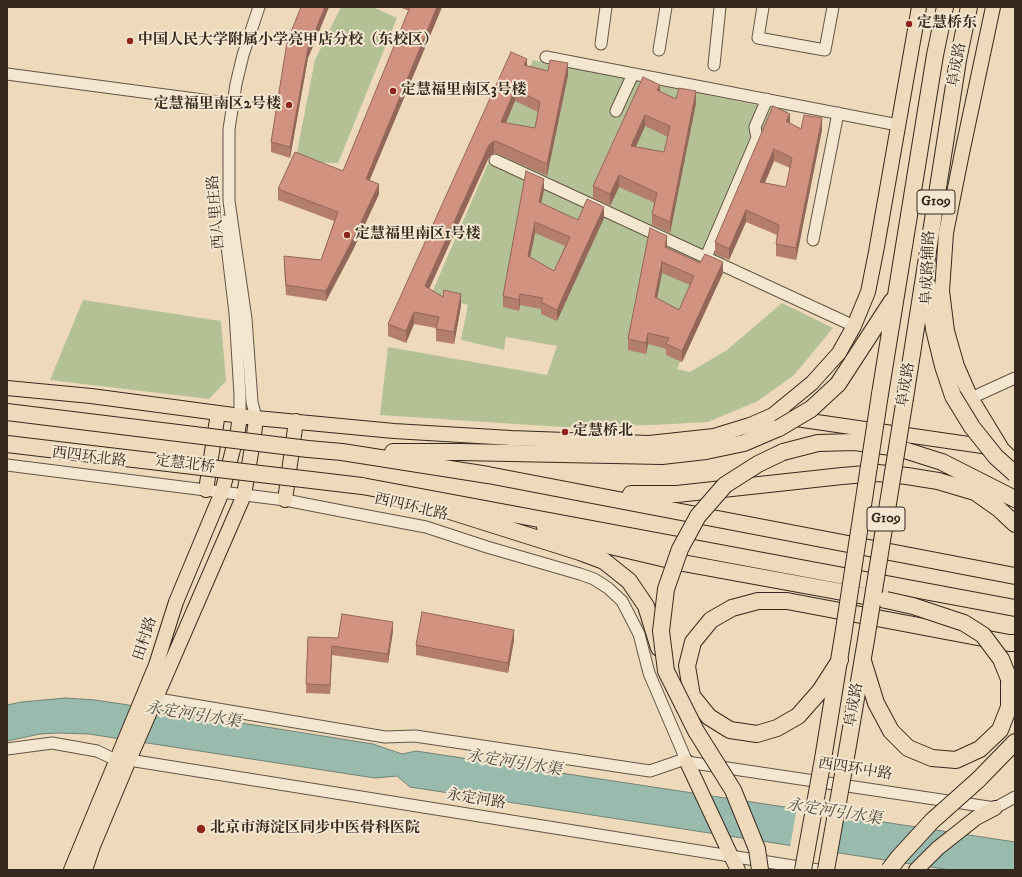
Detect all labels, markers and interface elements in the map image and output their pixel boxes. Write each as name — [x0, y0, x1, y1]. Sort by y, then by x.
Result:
place label: 定慧桥东 — [917, 15, 977, 33]
marker: 定慧桥东 — [904, 19, 914, 29]
place label: 中国人民大学附属小学亮甲店分校（东校区） — [138, 32, 438, 50]
marker: 中国人民大学附属小学亮甲店分校（东校区） — [125, 36, 135, 46]
street label: 阜成路 — [945, 41, 971, 89]
place label: 定慧福里南区3号楼 — [401, 82, 527, 100]
marker: 定慧福里南区3号楼 — [388, 86, 398, 96]
place label: 定慧福里南区2号楼 — [154, 96, 281, 114]
marker: 定慧福里南区2号楼 — [284, 100, 294, 110]
street label: 西八里庄路 — [205, 174, 229, 250]
road number: G109 — [917, 190, 955, 214]
place label: 定慧福里南区1号楼 — [355, 226, 481, 244]
marker: 定慧福里南区1号楼 — [342, 230, 352, 240]
street label: 阜成路辅路 — [919, 230, 939, 306]
street label: 阜成路 — [895, 361, 919, 409]
place label: 定慧桥北 — [573, 423, 633, 441]
marker: 定慧桥北 — [560, 427, 570, 437]
street label: 西四环北路 — [51, 444, 127, 472]
street label: 定慧北桥 — [154, 452, 216, 478]
street label: 西四环北路 — [372, 491, 450, 525]
road number: G109 — [867, 507, 905, 531]
street label: 田村路 — [130, 615, 162, 663]
street label: 阜成路 — [842, 681, 868, 729]
water label: 永定河引水渠 — [144, 699, 242, 733]
water label: 永定河引水渠 — [465, 747, 563, 781]
street label: 西四环中路 — [817, 755, 893, 785]
street label: 永定河路 — [445, 786, 507, 814]
water label: 永定河引水渠 — [785, 796, 883, 830]
place label: 北京市海淀区同步中医骨科医院 — [210, 820, 420, 838]
marker: 北京市海淀区同步中医骨科医院 — [195, 823, 207, 835]

